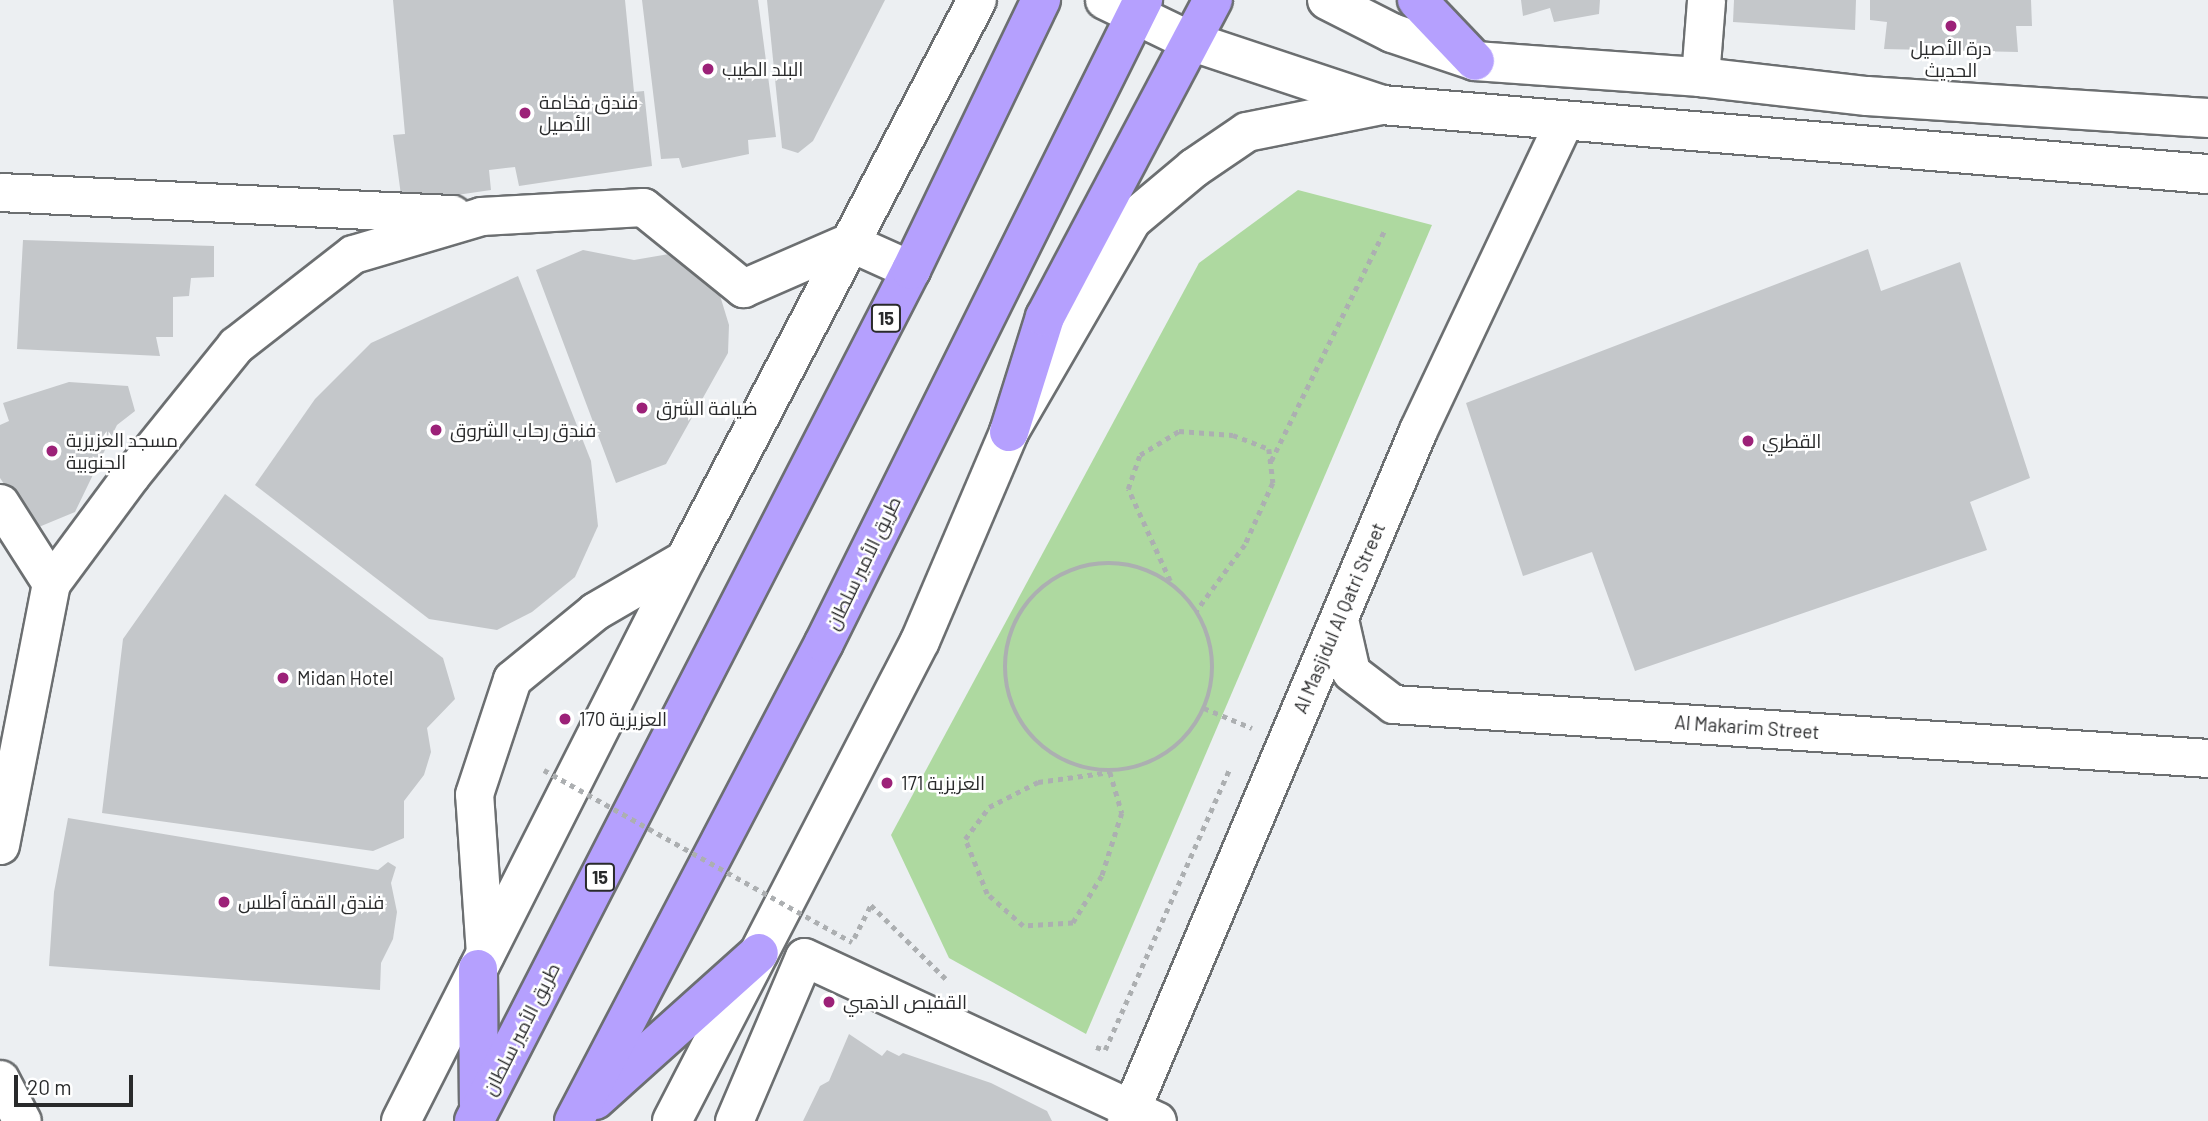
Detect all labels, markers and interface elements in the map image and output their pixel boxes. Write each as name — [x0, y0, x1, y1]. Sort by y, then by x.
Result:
marker: درة الأصيل الحديث — [1943, 18, 1959, 34]
place label: درة الأصيل الحديث — [1911, 37, 1991, 81]
place label: البلد الطيب — [722, 58, 803, 80]
marker: البلد الطيب — [700, 61, 716, 77]
place label: فندق فخامة الأصيل — [539, 91, 638, 135]
marker: فندق فخامة الأصيل — [517, 105, 533, 121]
road number: 15 — [870, 304, 902, 332]
place label: ضيافة الشرق — [656, 397, 758, 419]
marker: ضيافة الشرق — [634, 400, 650, 416]
place label: فندق رحاب الشروق — [450, 419, 596, 441]
marker: فندق رحاب الشروق — [428, 422, 444, 438]
place label: مسجد العزيزية الجنوبية — [66, 429, 178, 473]
place label: القطري — [1762, 430, 1821, 452]
marker: القطري — [1740, 433, 1756, 449]
marker: مسجد العزيزية الجنوبية — [44, 443, 60, 459]
street label: طريق الأمير سلطان — [821, 492, 905, 634]
street label: Al Masjidul Al Qatri Street — [1288, 519, 1390, 717]
place label: Midan Hotel — [297, 667, 393, 689]
marker: Midan Hotel — [275, 670, 291, 686]
place label: العزيزية 170 — [579, 708, 667, 730]
marker: العزيزية 170 — [557, 711, 573, 727]
street label: Al Makarim Street — [1674, 711, 1820, 743]
place label: العزيزية 171 — [901, 772, 985, 794]
marker: العزيزية 171 — [879, 775, 895, 791]
road number: 15 — [584, 862, 616, 892]
place label: فندق القمة أطلس — [238, 891, 384, 913]
marker: فندق القمة أطلس — [216, 894, 232, 910]
street label: طريق الأمير سلطان — [478, 959, 564, 1099]
place label: القفيص الذهبي — [843, 991, 967, 1013]
marker: القفيص الذهبي — [821, 994, 837, 1010]
scale bar — [18, 1062, 136, 1106]
text: 20 m — [27, 1074, 72, 1099]

